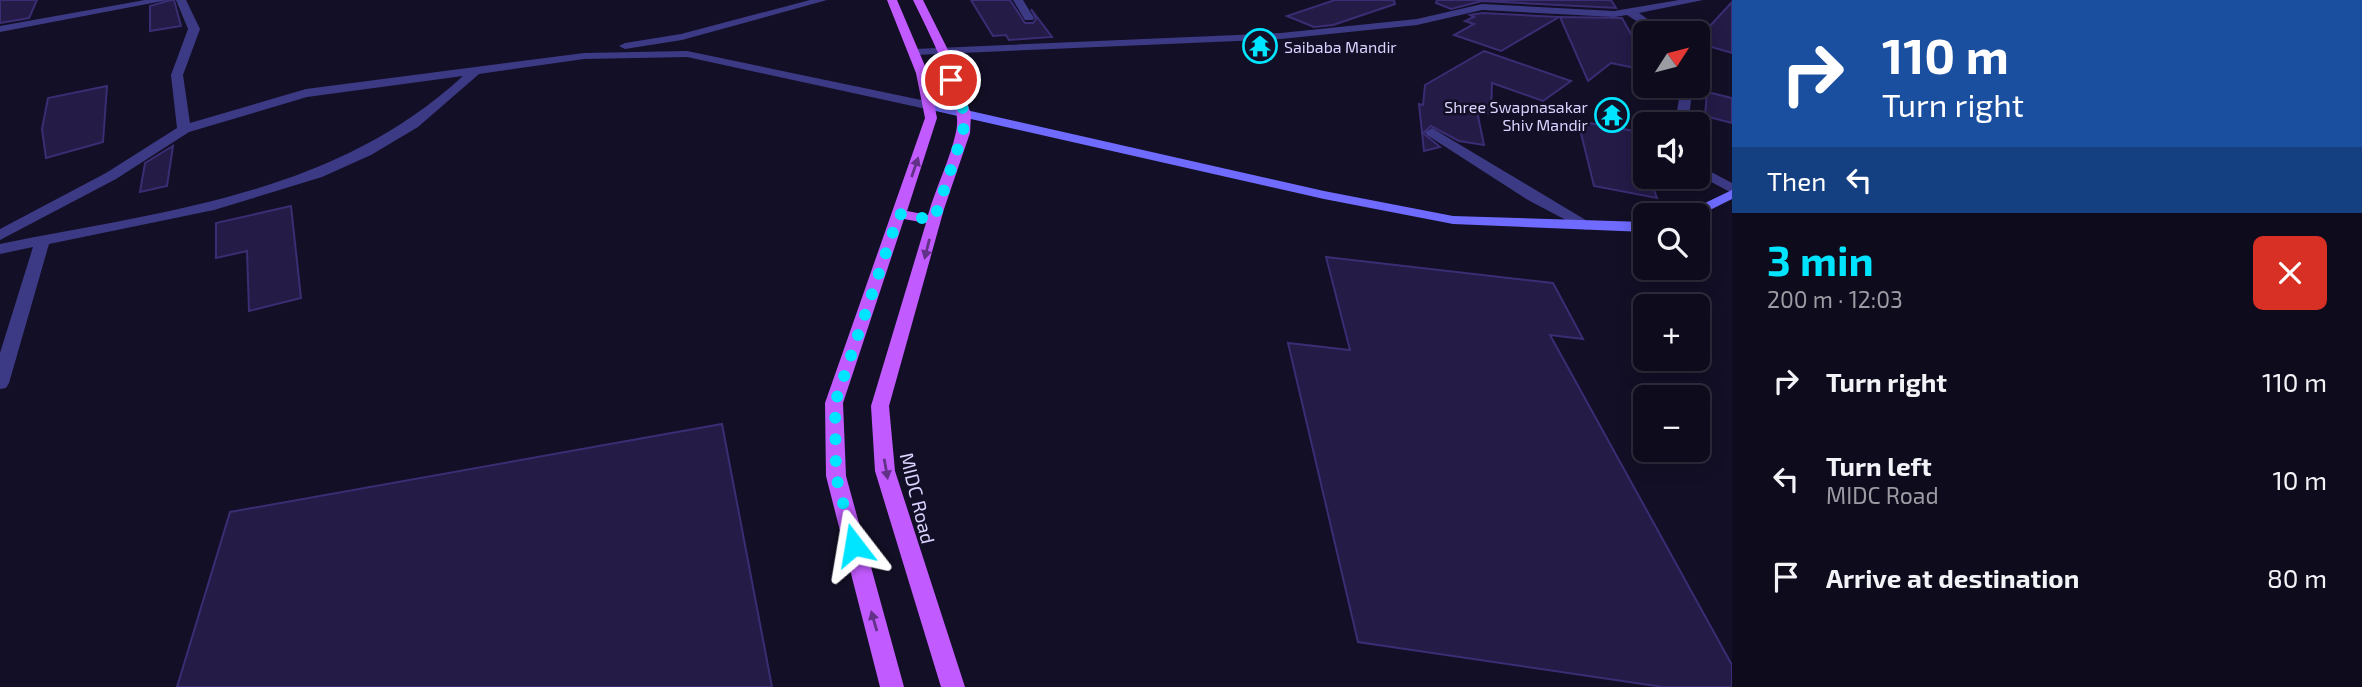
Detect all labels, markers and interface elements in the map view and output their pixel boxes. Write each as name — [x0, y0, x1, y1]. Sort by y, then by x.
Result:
north arrow — [1633, 21, 1710, 98]
map controls — [1633, 21, 1710, 462]
text: 110 m — [1882, 25, 2009, 84]
temple icon: Saibaba Mandir — [1241, 27, 1279, 65]
icon: right — [1767, 28, 1858, 119]
place label: Saibaba Mandir — [1284, 37, 1397, 56]
pin — [921, 50, 981, 110]
icon: arrive — [932, 61, 970, 99]
text: Turn right — [1882, 85, 2024, 123]
temple icon: Shree Swapnasakar Shiv Mandir — [1593, 96, 1631, 134]
place label: Shree Swapnasakar Shiv Mandir — [1444, 97, 1589, 134]
button: sound — [1633, 112, 1710, 189]
one-way arrow — [910, 156, 920, 177]
icon: left — [1840, 161, 1878, 199]
text: Then — [1767, 165, 1826, 196]
button: search — [1633, 203, 1710, 280]
text: 3 min — [1767, 234, 1874, 284]
button: close — [2253, 236, 2327, 310]
one-way arrow — [921, 238, 932, 260]
text: 200 m · 12:03 — [1767, 285, 1903, 313]
button: + — [1633, 294, 1710, 371]
icon: right — [1767, 362, 1805, 400]
text: Turn right — [1826, 366, 1947, 397]
text: 110 m — [2262, 366, 2327, 397]
button: − — [1633, 385, 1710, 462]
street label: MIDC Road — [896, 450, 940, 546]
text: Turn left — [1826, 450, 1932, 481]
one-way arrow — [881, 458, 892, 480]
icon: left — [1767, 460, 1805, 498]
text: 10 m — [2272, 464, 2327, 495]
text: MIDC Road — [1826, 481, 1939, 509]
position arrow — [817, 508, 891, 582]
icon: arrive — [1767, 558, 1805, 596]
text: Arrive at destination — [1826, 562, 2079, 593]
text: 80 m — [2267, 562, 2327, 593]
one-way arrow — [868, 610, 878, 631]

